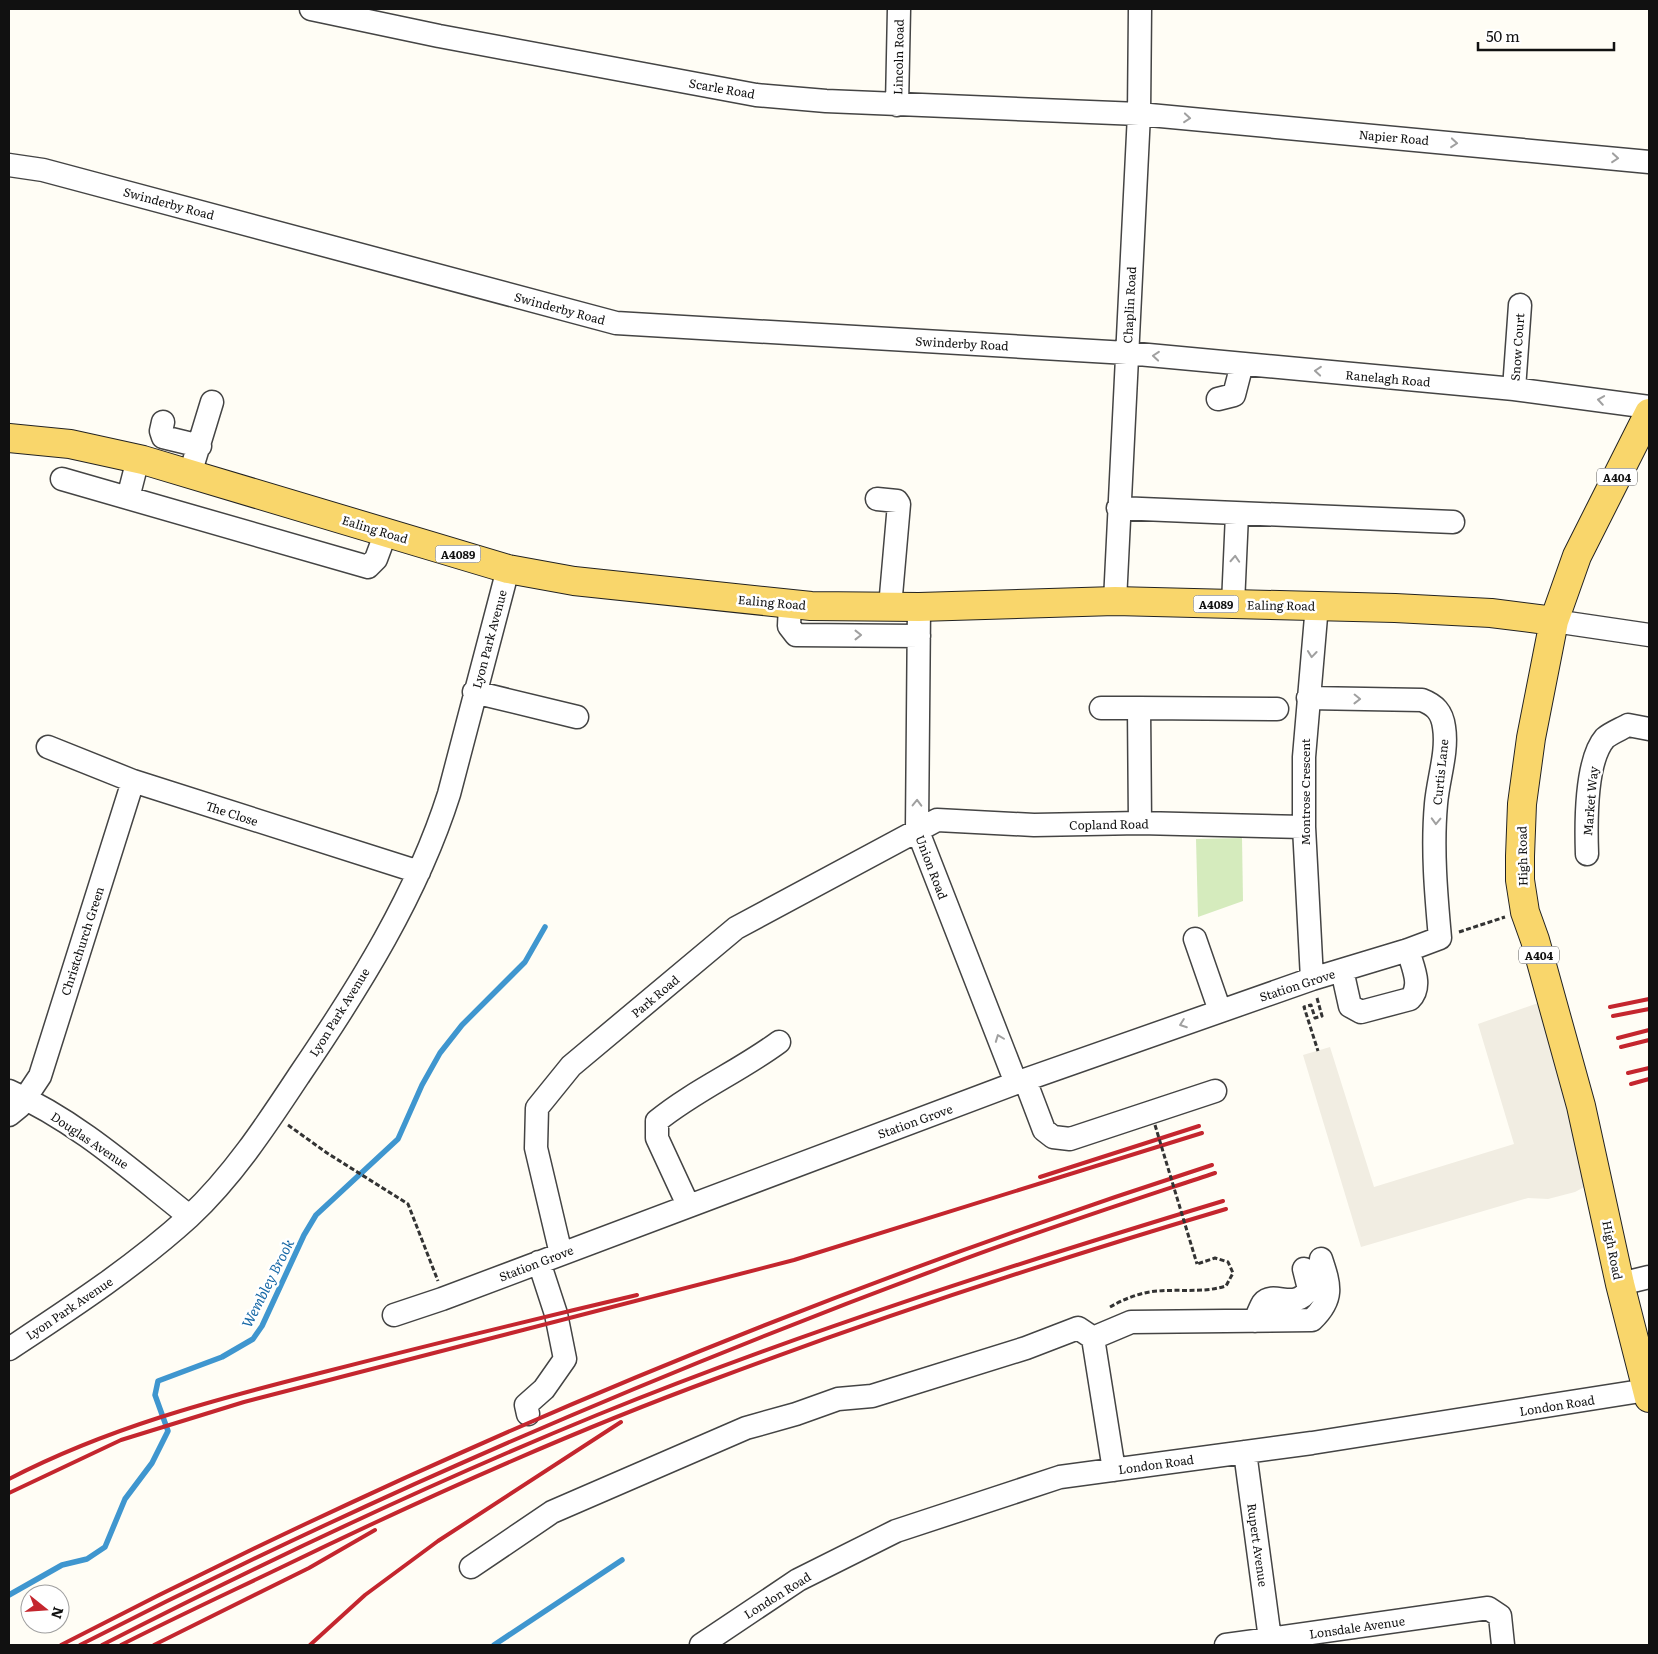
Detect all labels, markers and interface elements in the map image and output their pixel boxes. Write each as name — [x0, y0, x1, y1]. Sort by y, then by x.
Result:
street label: Lincoln Road — [888, 18, 908, 95]
scale bar — [1478, 20, 1614, 52]
text: 50 m — [1486, 24, 1520, 47]
street label: Scarle Road — [688, 73, 757, 103]
one-way arrow — [1184, 112, 1192, 123]
street label: Napier Road — [1358, 125, 1431, 149]
one-way arrow — [1450, 137, 1458, 148]
one-way arrow — [1612, 153, 1620, 164]
street label: Swinderby Road — [121, 182, 217, 224]
street label: Chaplin Road — [1118, 265, 1140, 344]
street label: Swinderby Road — [512, 287, 608, 329]
street label: Snow Court — [1506, 312, 1528, 382]
street label: Swinderby Road — [915, 332, 1010, 354]
one-way arrow — [1151, 351, 1159, 362]
street label: Ranelagh Road — [1345, 365, 1432, 391]
one-way arrow — [1313, 366, 1321, 377]
one-way arrow — [1597, 395, 1605, 405]
road number: A404 — [1597, 468, 1637, 486]
street label: Ealing Road — [340, 510, 411, 548]
road number: A4089 — [436, 546, 480, 562]
one-way arrow — [1230, 555, 1241, 563]
street label: Lyon Park Avenue — [467, 588, 511, 690]
street label: Ealing Road — [737, 590, 807, 614]
street label: Ealing Road — [1247, 595, 1316, 615]
road number: A4089 — [1194, 596, 1238, 612]
one-way arrow — [854, 630, 862, 640]
one-way arrow — [1307, 650, 1318, 658]
one-way arrow — [1353, 693, 1361, 704]
street label: Montrose Crescent — [1296, 738, 1314, 846]
street label: Curtis Lane — [1428, 738, 1452, 806]
street label: Market Way — [1578, 765, 1602, 837]
street label: The Close — [204, 796, 260, 830]
one-way arrow — [912, 799, 922, 807]
street label: Copland Road — [1069, 814, 1150, 834]
one-way arrow — [1430, 817, 1441, 825]
street label: High Road — [1512, 825, 1532, 886]
street label: Union Road — [911, 832, 953, 902]
street label: Christchurch Green — [56, 884, 108, 998]
road number: A404 — [1519, 946, 1559, 964]
street label: Lyon Park Avenue — [304, 964, 374, 1060]
street label: Station Grove — [1257, 964, 1337, 1006]
street label: Park Road — [627, 970, 683, 1021]
one-way arrow — [1180, 1018, 1188, 1028]
one-way arrow — [994, 1034, 1005, 1043]
street label: Station Grove — [875, 1099, 955, 1143]
street label: Douglas Avenue — [47, 1107, 133, 1173]
street label: High Road — [1598, 1219, 1628, 1282]
water label: Wembley Brook — [236, 1235, 298, 1331]
street label: Station Grove — [496, 1241, 576, 1285]
street label: Lyon Park Avenue — [22, 1272, 116, 1344]
street label: London Road — [1518, 1390, 1597, 1420]
street label: London Road — [1117, 1450, 1196, 1478]
street label: Rupert Avenue — [1243, 1502, 1273, 1588]
street label: London Road — [740, 1567, 815, 1623]
north arrow — [20, 1584, 70, 1634]
text: N — [47, 1605, 70, 1622]
street label: Lonsdale Avenue — [1308, 1611, 1406, 1643]

